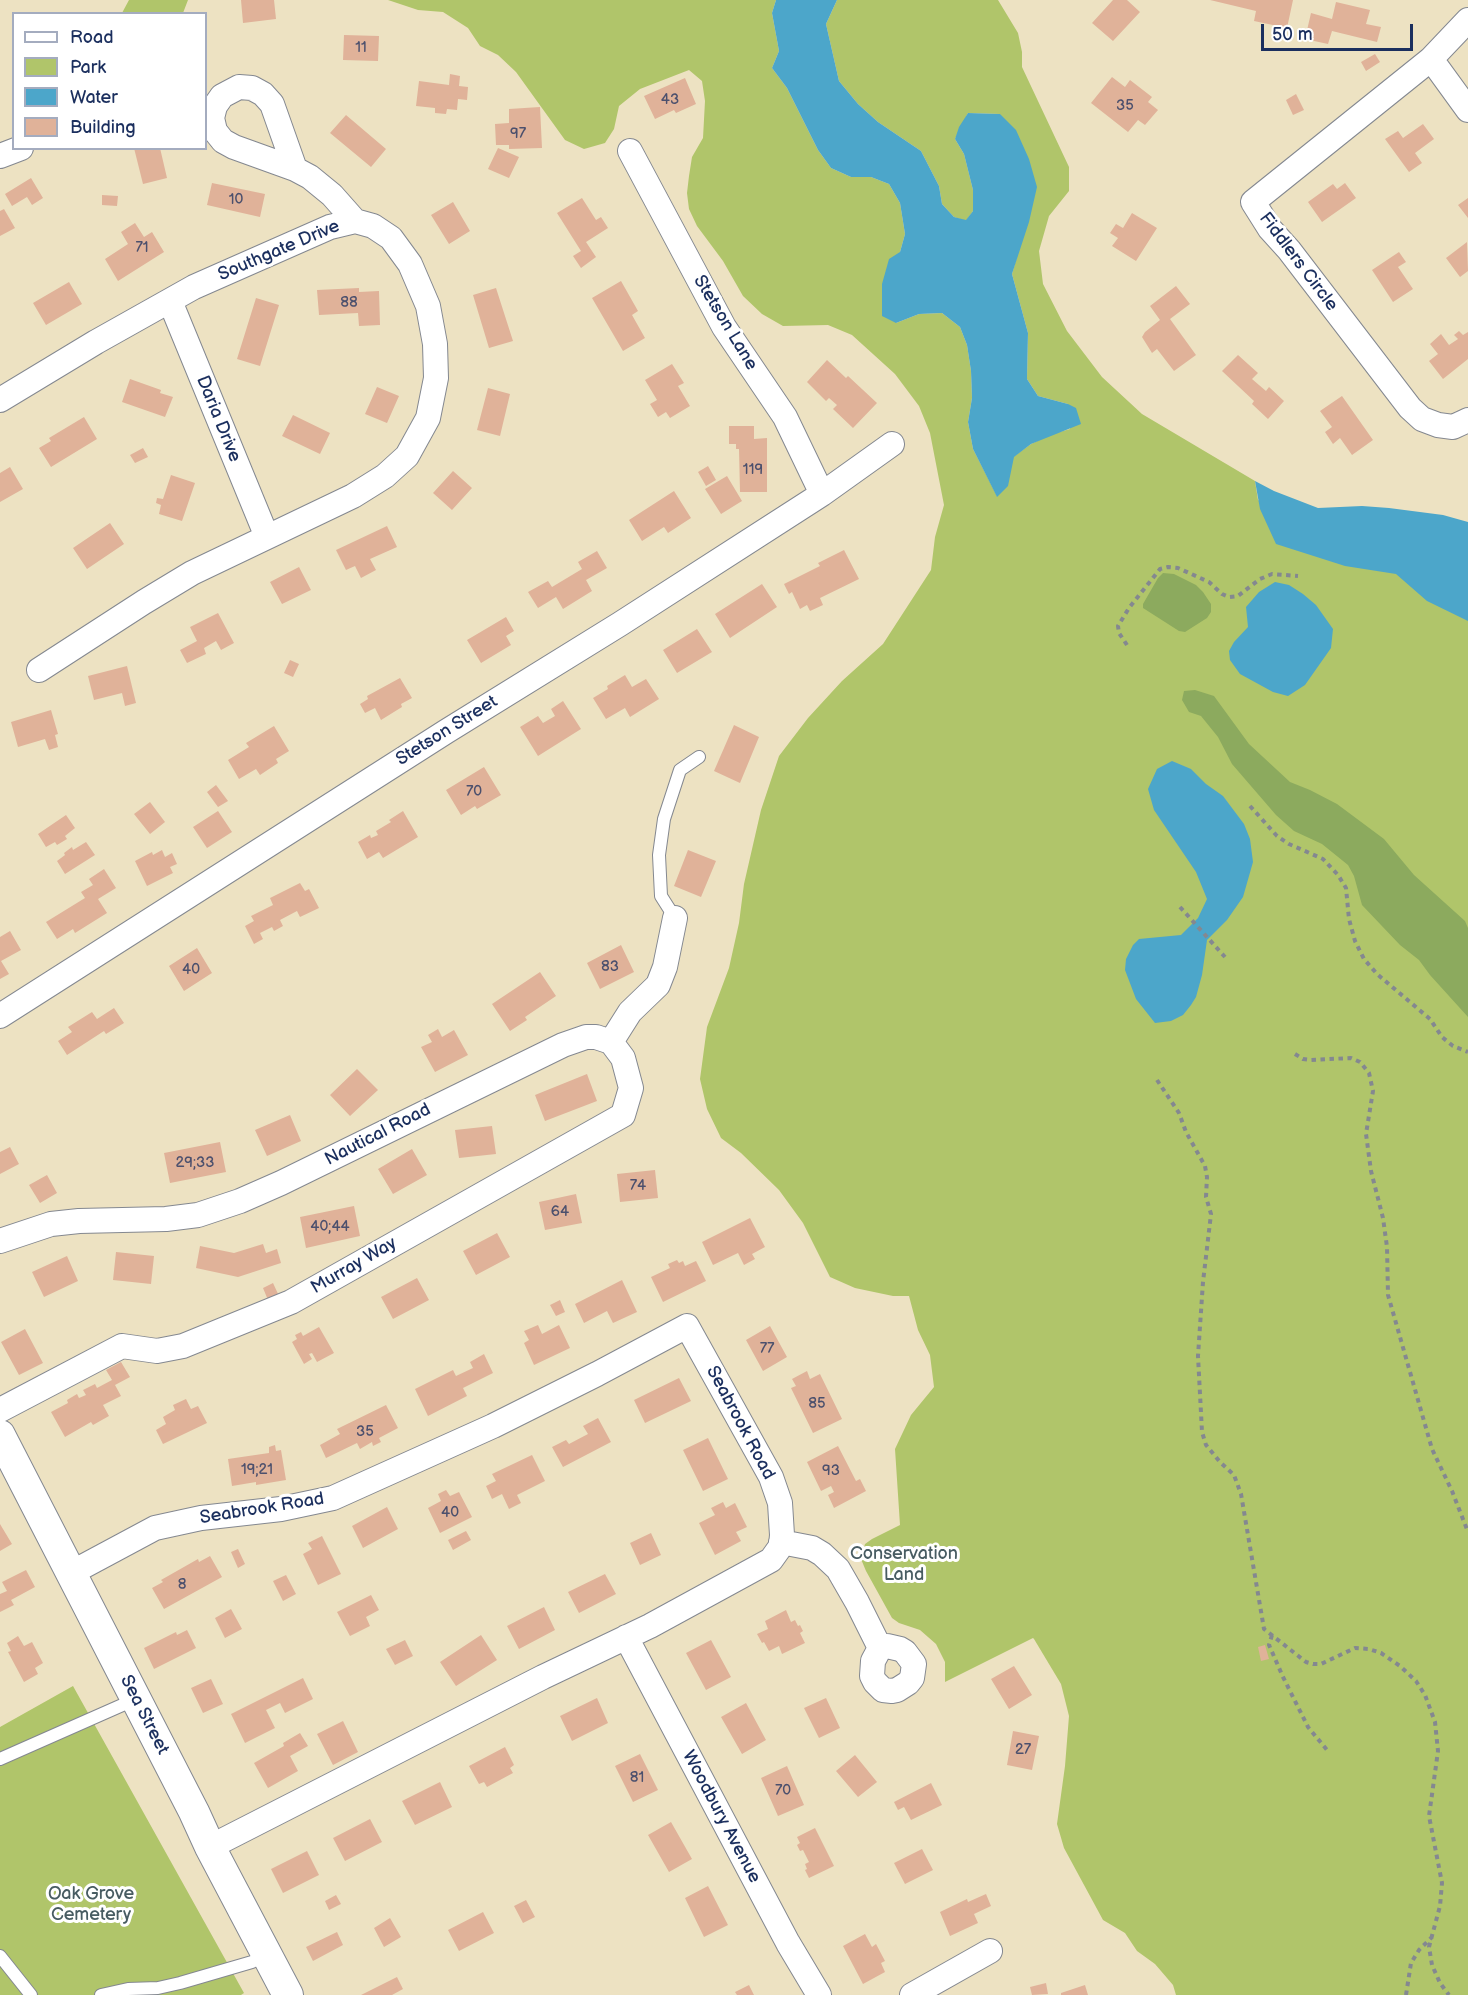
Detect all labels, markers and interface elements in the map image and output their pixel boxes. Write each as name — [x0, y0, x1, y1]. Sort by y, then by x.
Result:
legend — [12, 12, 207, 150]
scale bar — [1264, 12, 1416, 50]
text: 50 m — [1272, 24, 1313, 45]
text: Road — [70, 27, 114, 48]
house number: 11 — [355, 39, 367, 57]
text: Park — [70, 57, 106, 78]
text: Water — [70, 87, 118, 108]
house number: 43 — [661, 91, 679, 109]
house number: 35 — [1116, 97, 1134, 115]
text: Building — [70, 117, 136, 138]
house number: 97 — [510, 125, 526, 143]
house number: 10 — [229, 191, 243, 209]
street label: Fiddlers Circle — [1254, 209, 1342, 315]
street label: Southgate Drive — [215, 216, 343, 286]
house number: 71 — [135, 239, 149, 257]
street label: Stetson Lane — [688, 272, 762, 374]
house number: 88 — [340, 294, 358, 312]
street label: Daria Drive — [191, 373, 245, 465]
house number: 119 — [743, 461, 763, 479]
street label: Stetson Street — [392, 691, 502, 771]
house number: 70 — [466, 783, 482, 801]
house number: 83 — [601, 958, 619, 976]
house number: 40 — [182, 961, 200, 979]
street label: Nautical Road — [322, 1099, 434, 1171]
house number: 29;33 — [175, 1154, 215, 1172]
house number: 74 — [630, 1177, 646, 1195]
house number: 64 — [551, 1203, 569, 1221]
house number: 40;44 — [310, 1218, 350, 1236]
street label: Murray Way — [307, 1233, 401, 1299]
house number: 77 — [760, 1340, 774, 1358]
street label: Seabrook Road — [701, 1362, 779, 1484]
house number: 85 — [808, 1395, 826, 1413]
house number: 35 — [356, 1423, 374, 1441]
house number: 19;21 — [241, 1461, 273, 1479]
house number: 93 — [822, 1462, 840, 1480]
street label: Seabrook Road — [198, 1489, 326, 1529]
house number: 40 — [441, 1504, 459, 1522]
park label: Conservation Land — [850, 1543, 958, 1586]
house number: 8 — [178, 1576, 186, 1594]
street label: Sea Street — [115, 1672, 173, 1758]
house number: 27 — [1015, 1741, 1031, 1759]
street label: Woodbury Avenue — [677, 1747, 765, 1887]
house number: 81 — [630, 1769, 644, 1787]
house number: 70 — [775, 1782, 791, 1800]
park label: Oak Grove Cemetery — [48, 1883, 134, 1926]

